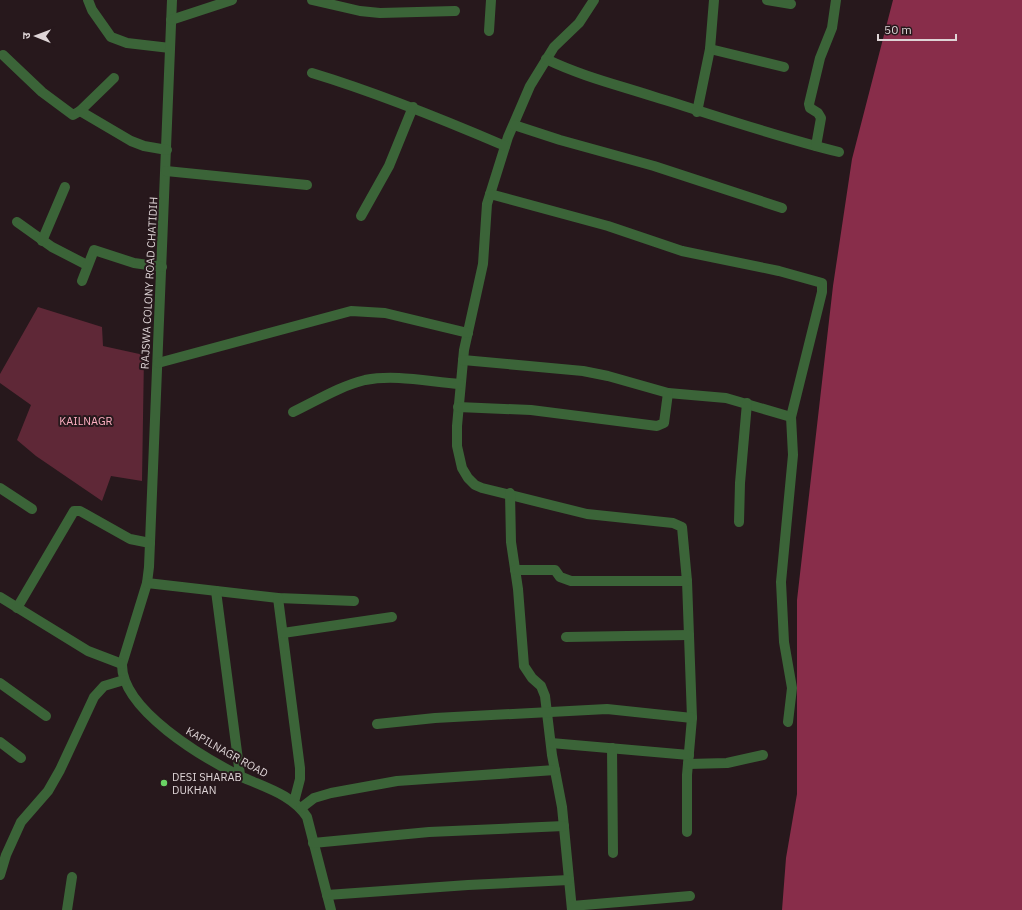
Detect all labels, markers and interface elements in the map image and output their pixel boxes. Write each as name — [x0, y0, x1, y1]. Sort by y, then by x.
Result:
north arrow — [16, 16, 56, 56]
scale bar — [878, 16, 956, 42]
text: 50 m — [884, 22, 912, 37]
text: उ — [19, 32, 33, 39]
street label: RAJSWA COLONY ROAD CHATIDIH — [137, 196, 161, 370]
park label: KAILNAGR — [59, 414, 113, 428]
street label: KAPILNAGR ROAD — [184, 724, 270, 780]
place label: DESI SHARAB DUKHAN — [172, 770, 242, 797]
marker: DESI SHARAB DUKHAN — [159, 778, 169, 788]

